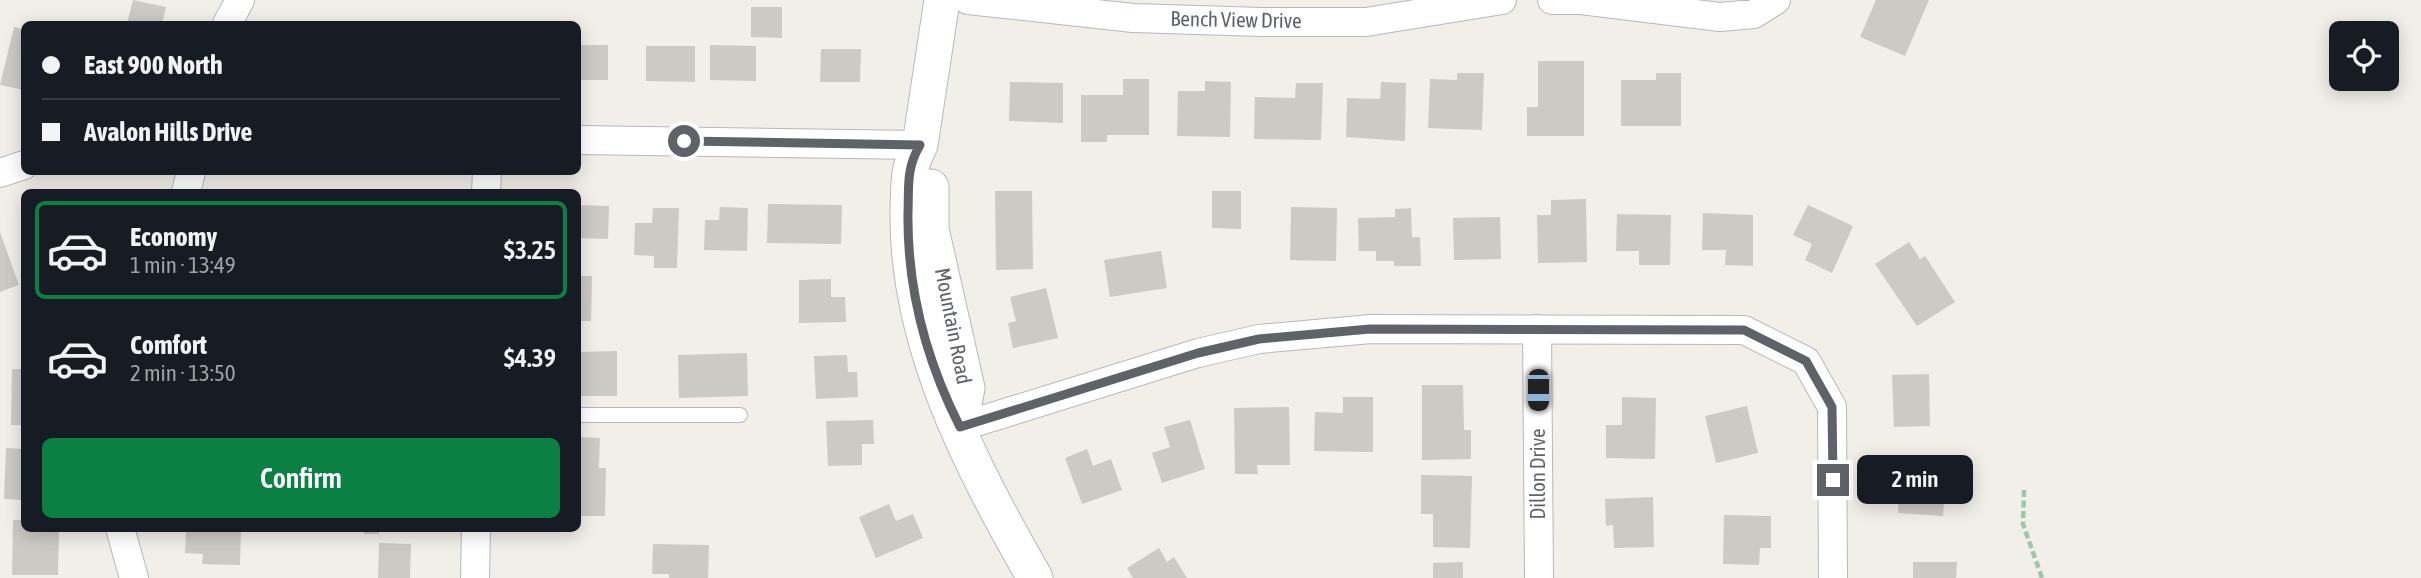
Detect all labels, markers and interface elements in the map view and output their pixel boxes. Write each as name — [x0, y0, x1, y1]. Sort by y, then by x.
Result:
street label: Bench View Drive — [1170, 6, 1302, 32]
map controls — [2329, 21, 2399, 91]
button: locate — [2329, 21, 2399, 91]
text: East 900 North — [84, 50, 223, 80]
text: Avalon Hills Drive — [84, 117, 252, 147]
route start — [668, 125, 700, 157]
icon: car — [46, 219, 109, 282]
text: Economy — [130, 222, 217, 252]
text: $3.25 — [504, 235, 556, 265]
text: 1 min · 13:49 — [130, 252, 236, 278]
street label: Mountain Road — [931, 266, 977, 386]
icon: car — [46, 327, 109, 390]
text: Comfort — [130, 330, 207, 360]
text: $4.39 — [504, 343, 556, 373]
text: 2 min · 13:50 — [130, 360, 236, 386]
car — [1528, 369, 1549, 411]
street label: Dillon Drive — [1525, 428, 1549, 520]
button: Confirm — [42, 438, 560, 518]
callout: 2 min — [1857, 456, 1973, 504]
route end — [1817, 464, 1849, 496]
text: 2 min — [1892, 466, 1938, 492]

